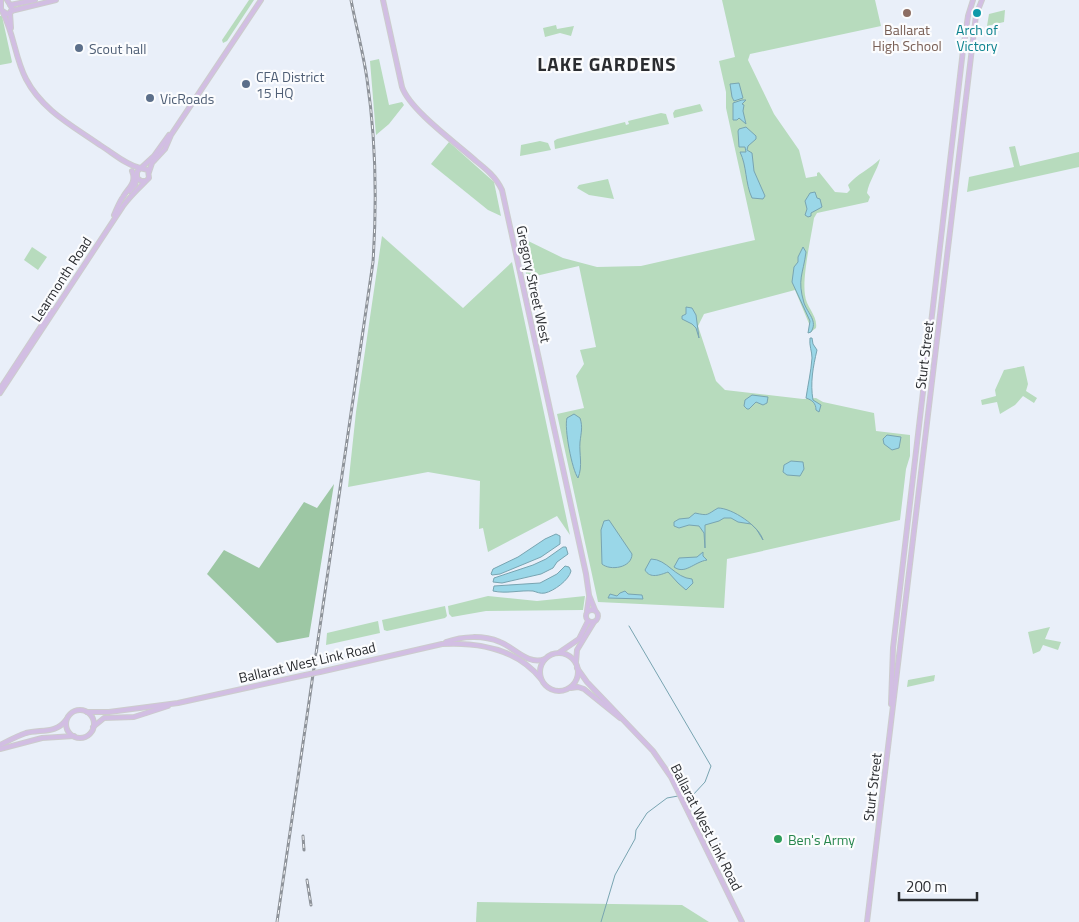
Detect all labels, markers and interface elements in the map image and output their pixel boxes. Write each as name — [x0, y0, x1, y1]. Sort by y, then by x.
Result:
marker: Ballarat High School — [901, 7, 913, 19]
marker: Arch of Victory — [971, 7, 983, 19]
place label: Ballarat High School — [872, 19, 942, 56]
place label: Arch of Victory — [956, 19, 998, 56]
place label: Scout hall — [89, 38, 146, 59]
marker: Scout hall — [73, 42, 85, 54]
district label: LAKE GARDENS — [537, 49, 677, 78]
place label: CFA District 15 HQ — [256, 66, 324, 103]
marker: CFA District 15 HQ — [240, 78, 252, 90]
place label: VicRoads — [160, 88, 214, 109]
marker: VicRoads — [144, 92, 156, 104]
street label: Gregory Street West — [511, 223, 557, 345]
street label: Learmonth Road — [26, 232, 96, 326]
street label: Sturt Street — [909, 320, 939, 390]
street label: Ballarat West Link Road — [236, 636, 378, 688]
street label: Sturt Street — [857, 752, 887, 822]
street label: Ballarat West Link Road — [666, 760, 748, 894]
place label: Ben's Army — [788, 829, 855, 850]
marker: Ben's Army — [772, 833, 784, 845]
scale bar — [899, 870, 976, 902]
text: 200 m — [906, 875, 947, 898]

